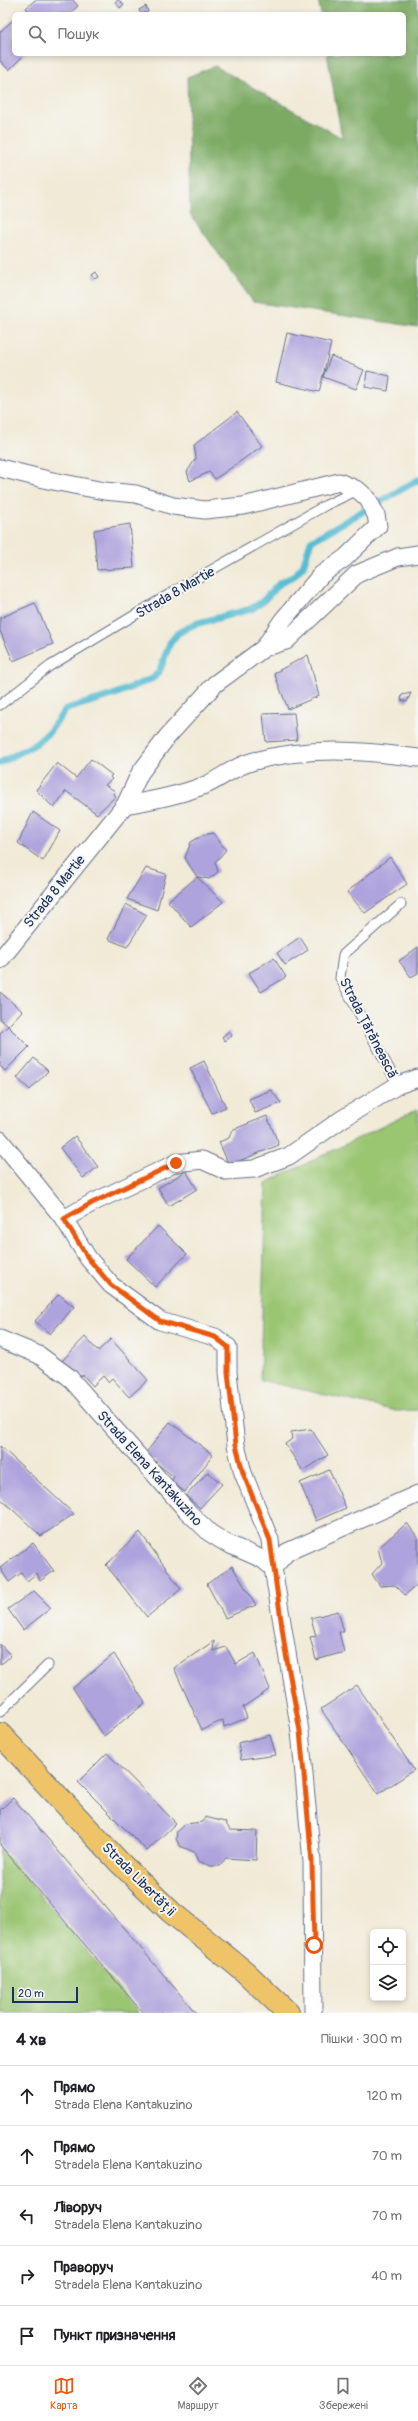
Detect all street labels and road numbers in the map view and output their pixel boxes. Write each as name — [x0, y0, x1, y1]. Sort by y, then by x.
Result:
street label: Strada 8 Martie — [133, 563, 218, 622]
street label: Strada 8 Martie — [20, 852, 89, 931]
street label: Strada Țărănească — [335, 975, 401, 1082]
street label: Strada Elena Kantakuzino — [93, 1407, 206, 1530]
street label: Strada Libertății — [98, 1839, 179, 1920]

